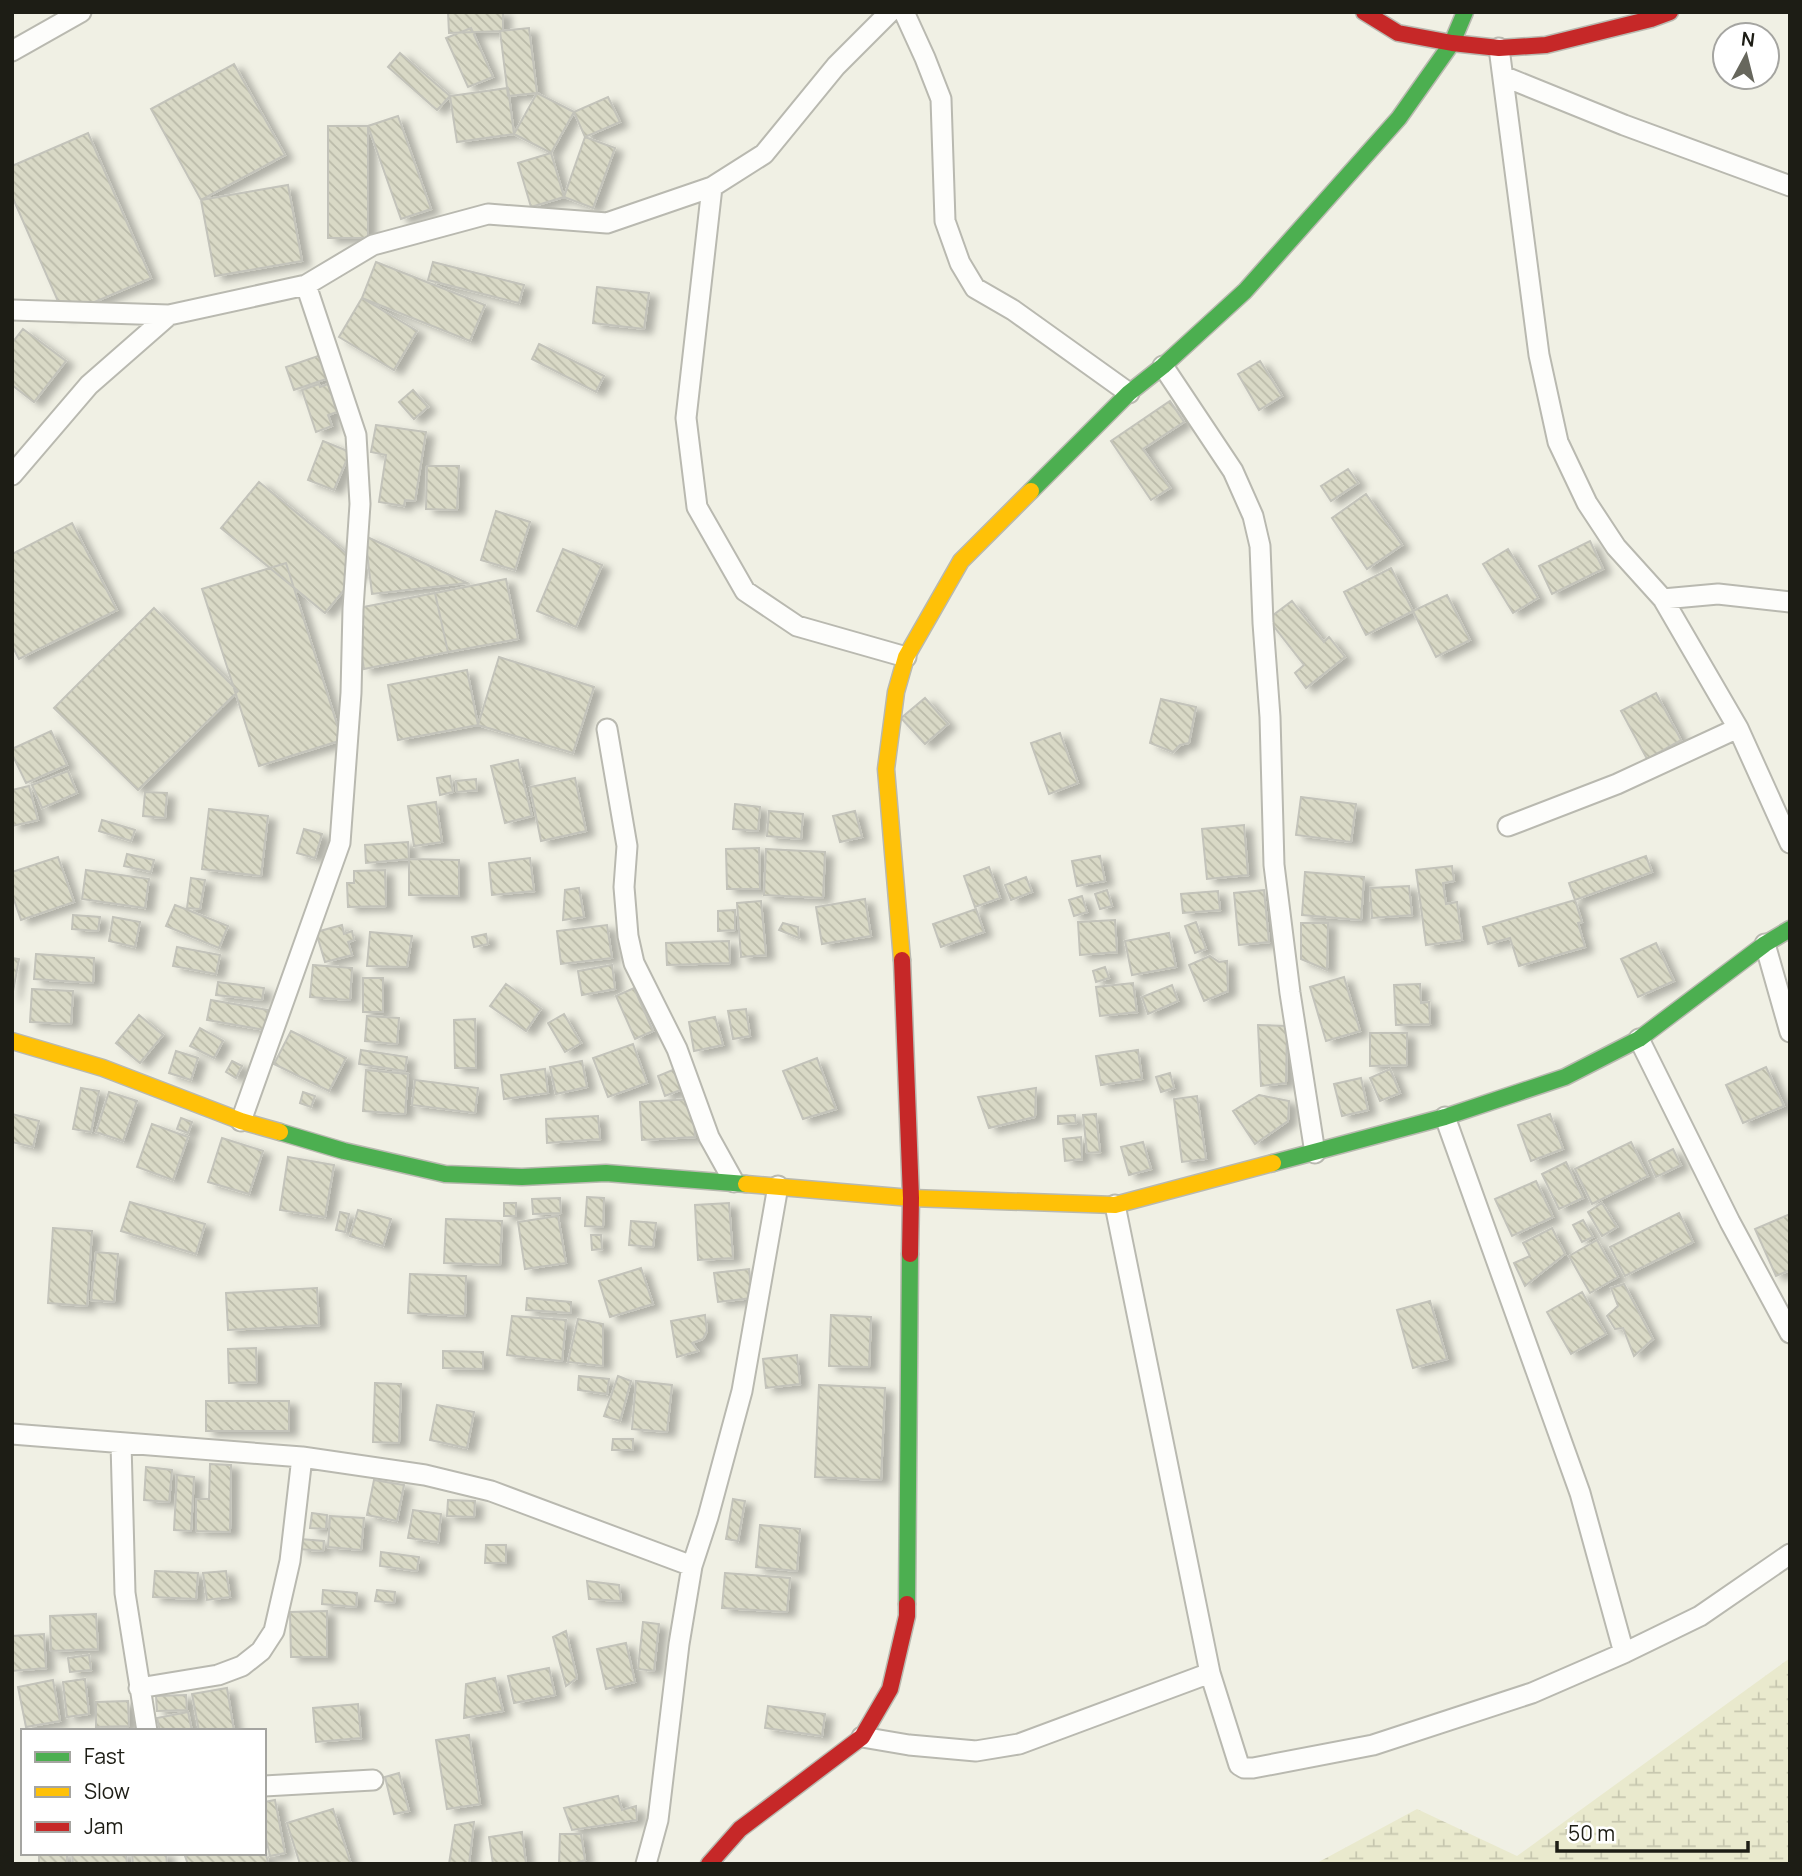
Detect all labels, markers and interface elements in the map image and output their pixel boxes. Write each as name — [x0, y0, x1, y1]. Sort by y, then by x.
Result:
north arrow — [1711, 21, 1781, 91]
text: N — [1740, 25, 1756, 53]
legend — [21, 1729, 266, 1855]
text: Fast — [84, 1742, 125, 1770]
text: Slow — [84, 1777, 130, 1805]
scale bar — [1557, 1810, 1748, 1854]
text: Jam — [84, 1812, 123, 1840]
text: 50 m — [1568, 1819, 1615, 1847]

